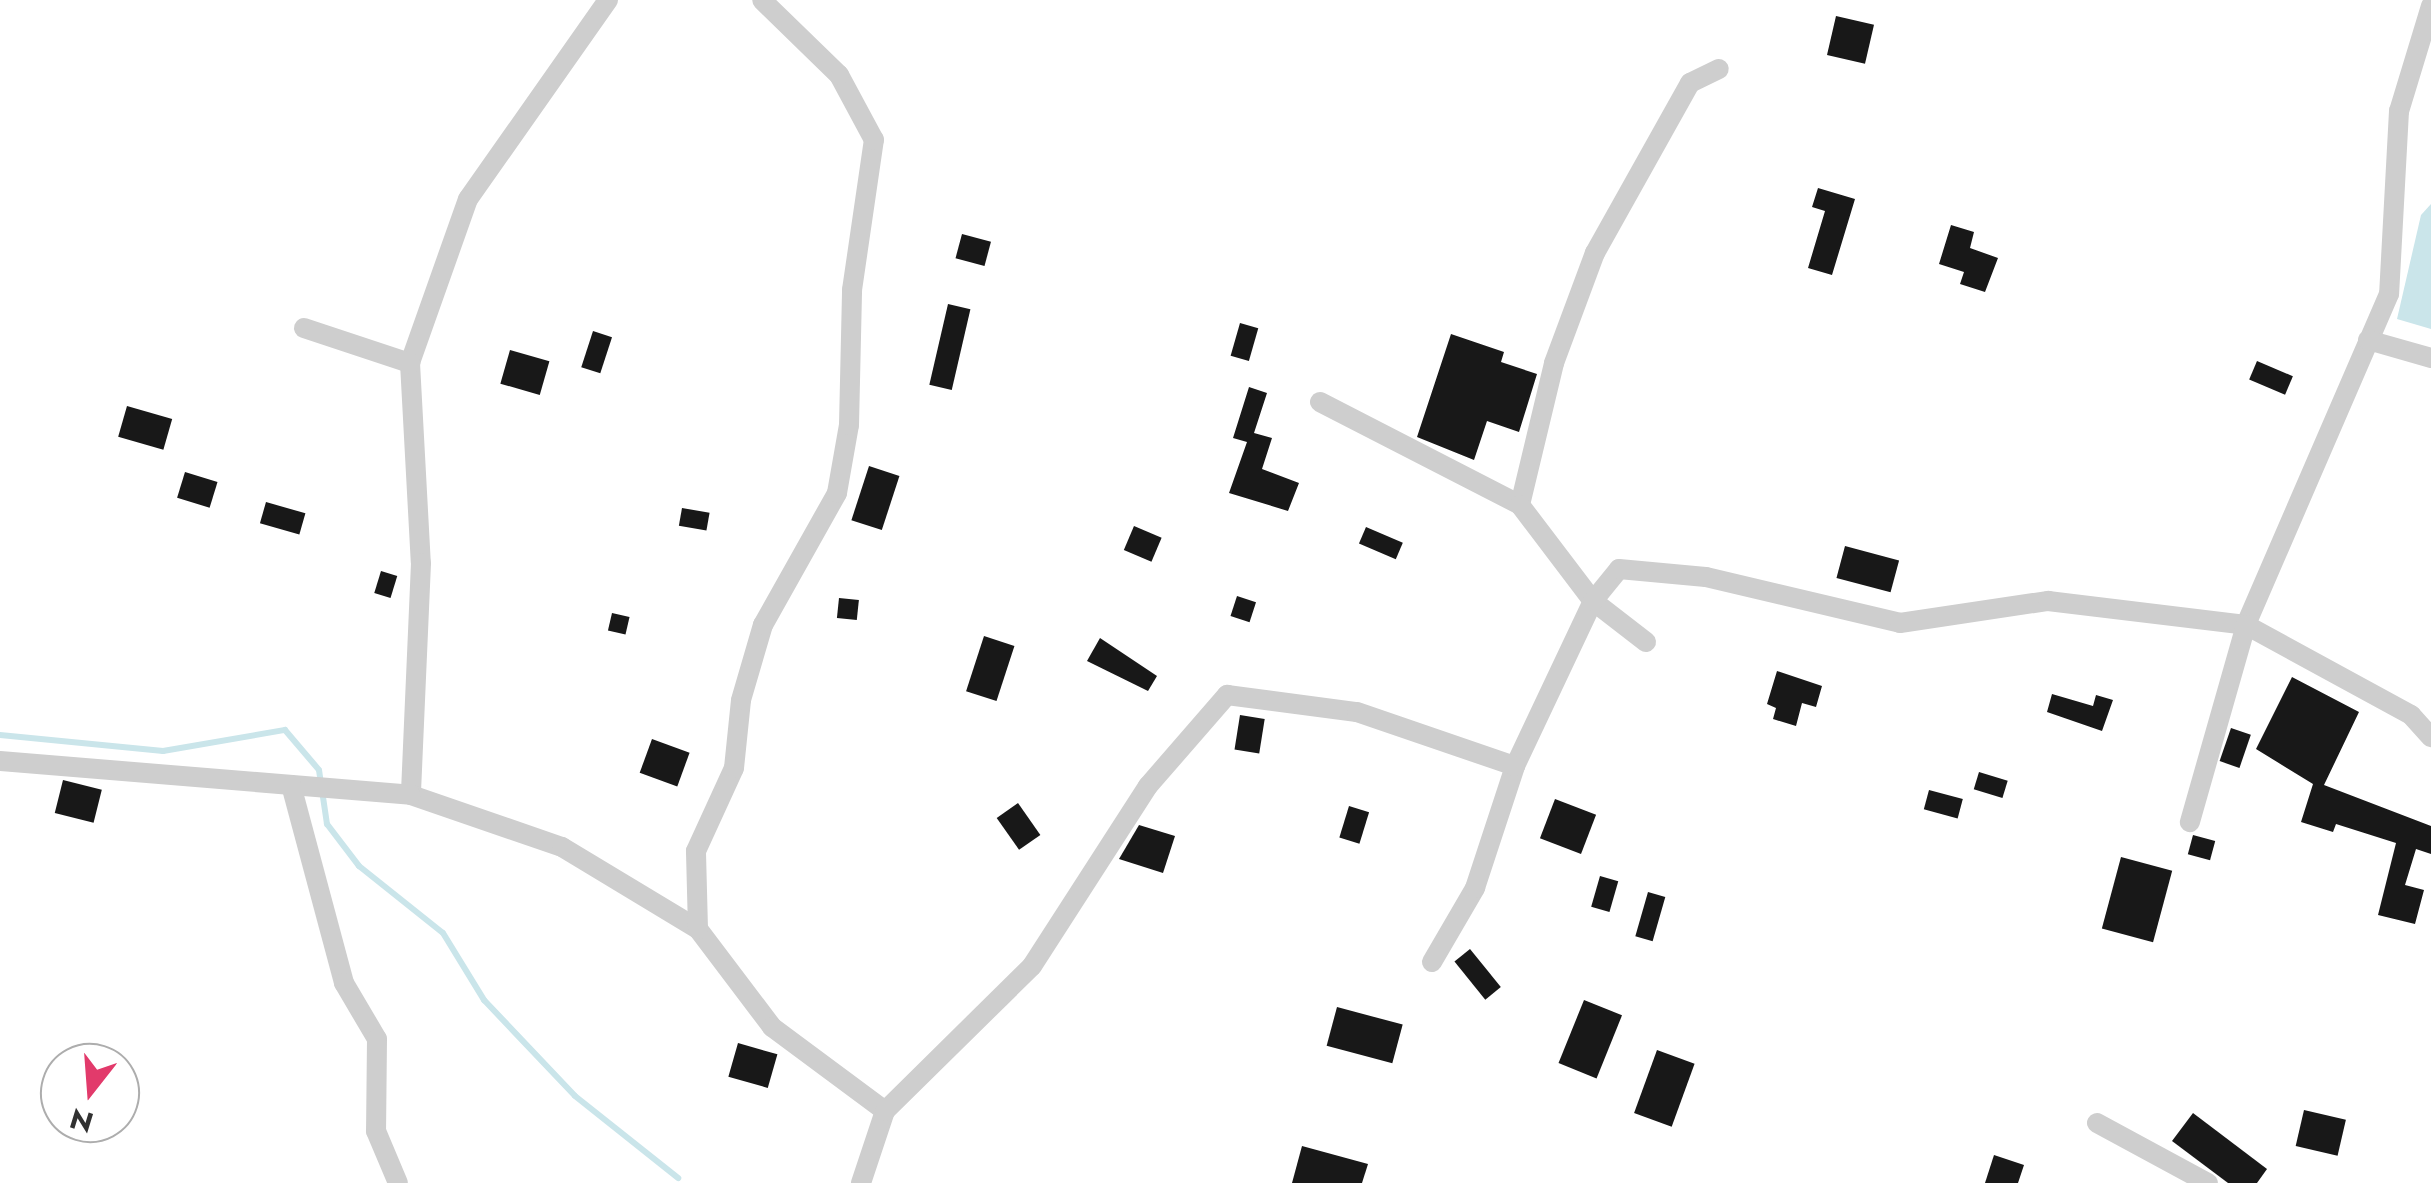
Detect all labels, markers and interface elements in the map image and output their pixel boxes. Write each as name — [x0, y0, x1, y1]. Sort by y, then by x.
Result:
north arrow — [40, 1043, 140, 1143]
text: N — [65, 1097, 98, 1143]

